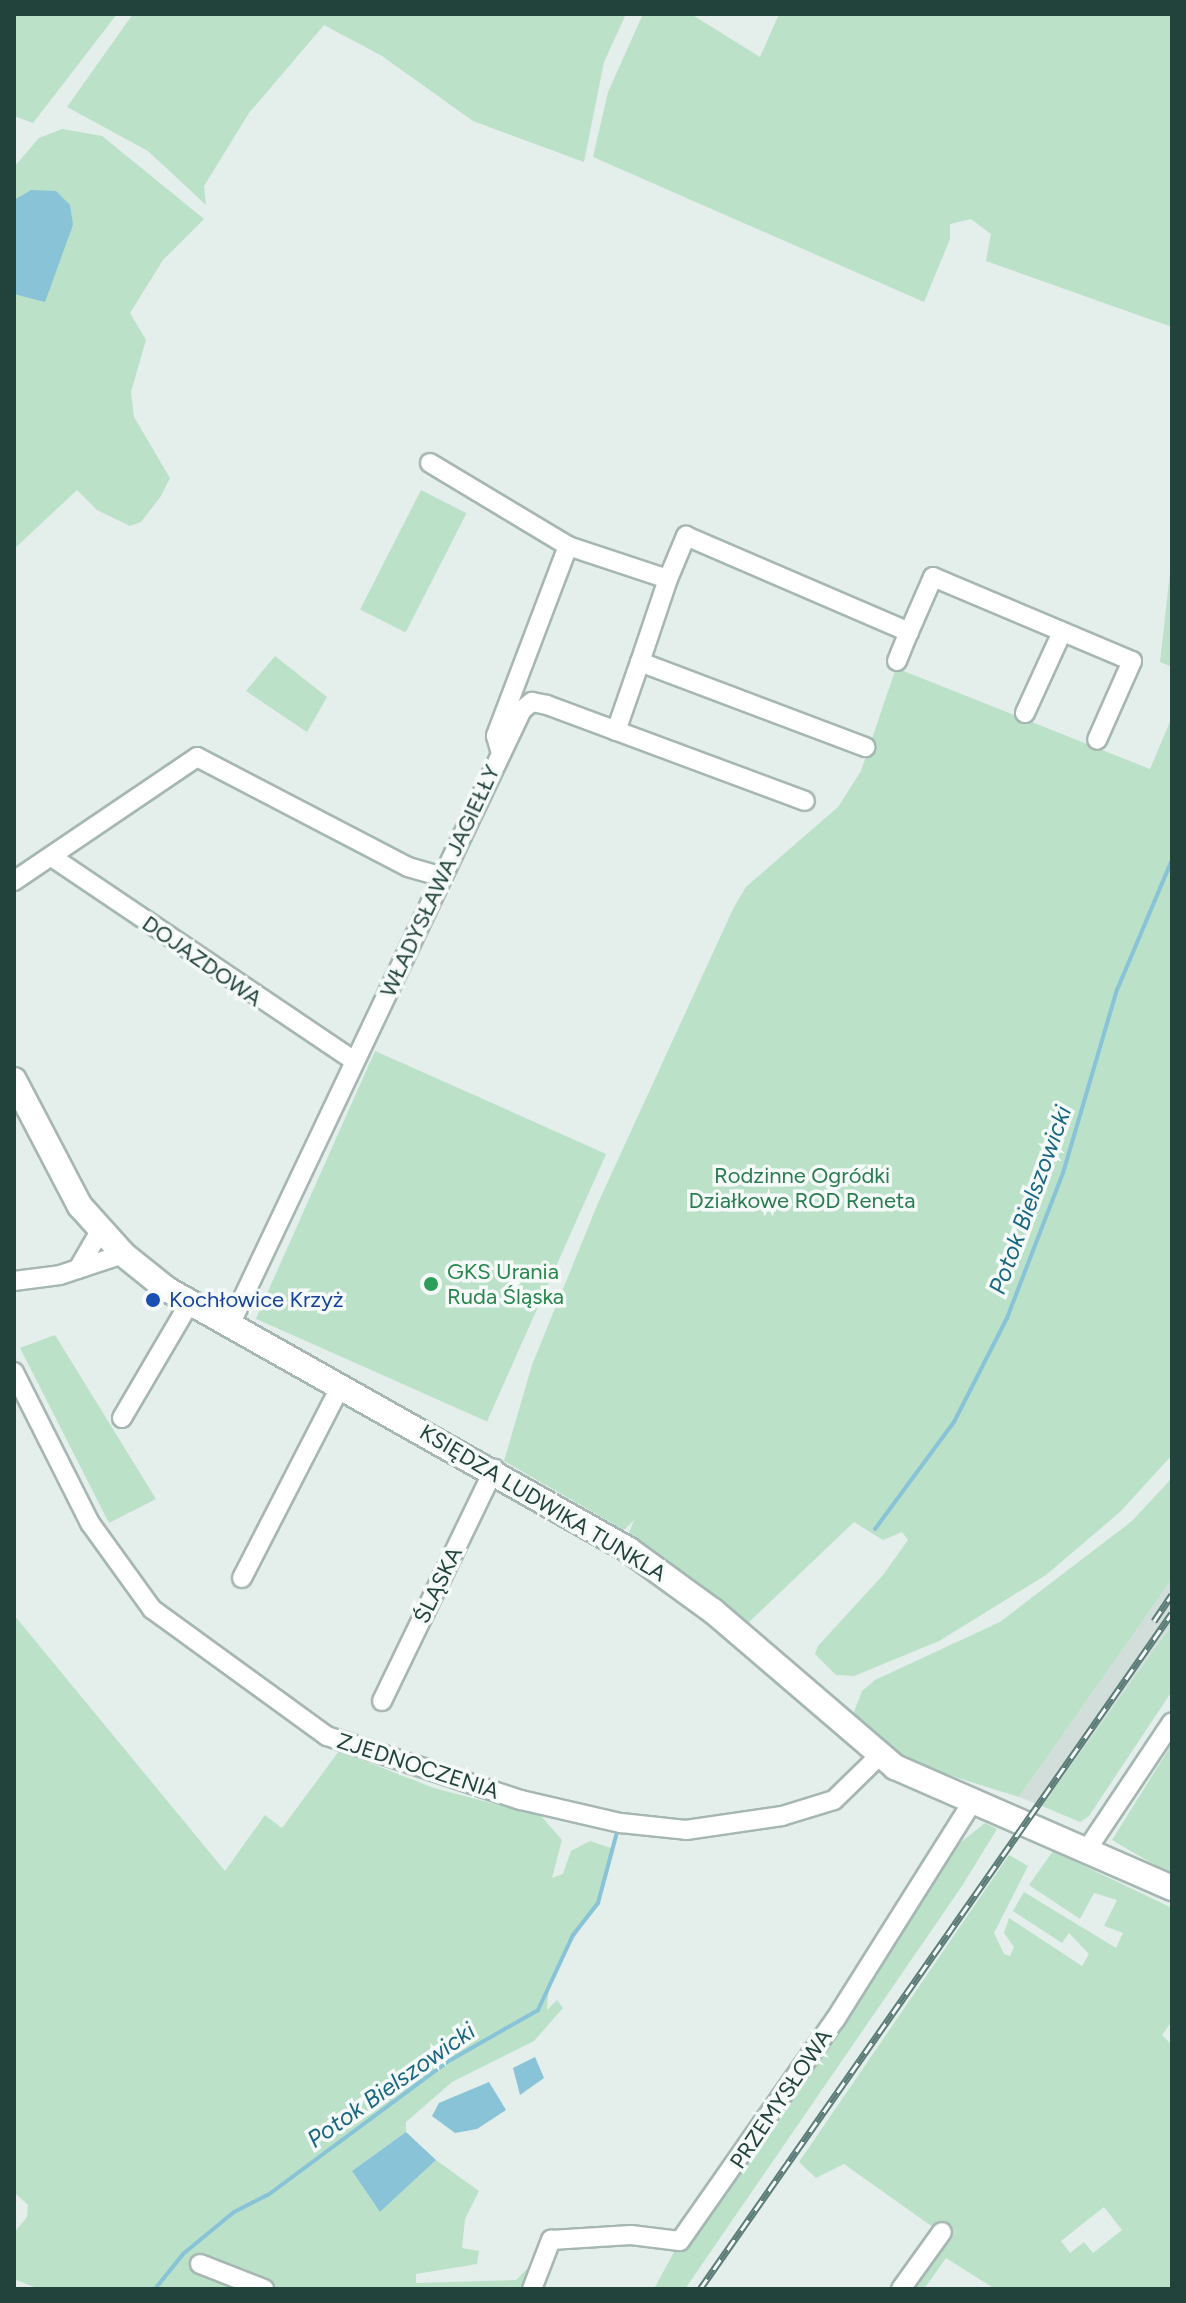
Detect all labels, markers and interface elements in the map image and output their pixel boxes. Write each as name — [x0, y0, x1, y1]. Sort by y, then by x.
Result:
street label: WŁADYSŁAWA JAGIEŁŁY — [375, 761, 505, 1001]
street label: DOJAZDOWA — [137, 910, 267, 1012]
water label: Potok Bielszowicki — [983, 1102, 1077, 1298]
park label: Rodzinne Ogródki Działkowe ROD Reneta — [689, 1162, 915, 1214]
place label: GKS Urania Ruda Śląska — [447, 1258, 564, 1310]
marker: GKS Urania Ruda Śląska — [422, 1275, 440, 1293]
place label: Kochłowice Krzyż — [169, 1287, 344, 1313]
marker: Kochłowice Krzyż — [144, 1291, 162, 1309]
street label: KSIĘDZA LUDWIKA TUNKLA — [415, 1419, 671, 1587]
street label: ŚLĄSKA — [408, 1543, 468, 1627]
street label: ZJEDNOCZENIA — [334, 1727, 502, 1805]
water label: Potok Bielszowicki — [301, 2016, 481, 2154]
street label: PRZEMYSŁOWA — [725, 2024, 837, 2174]

